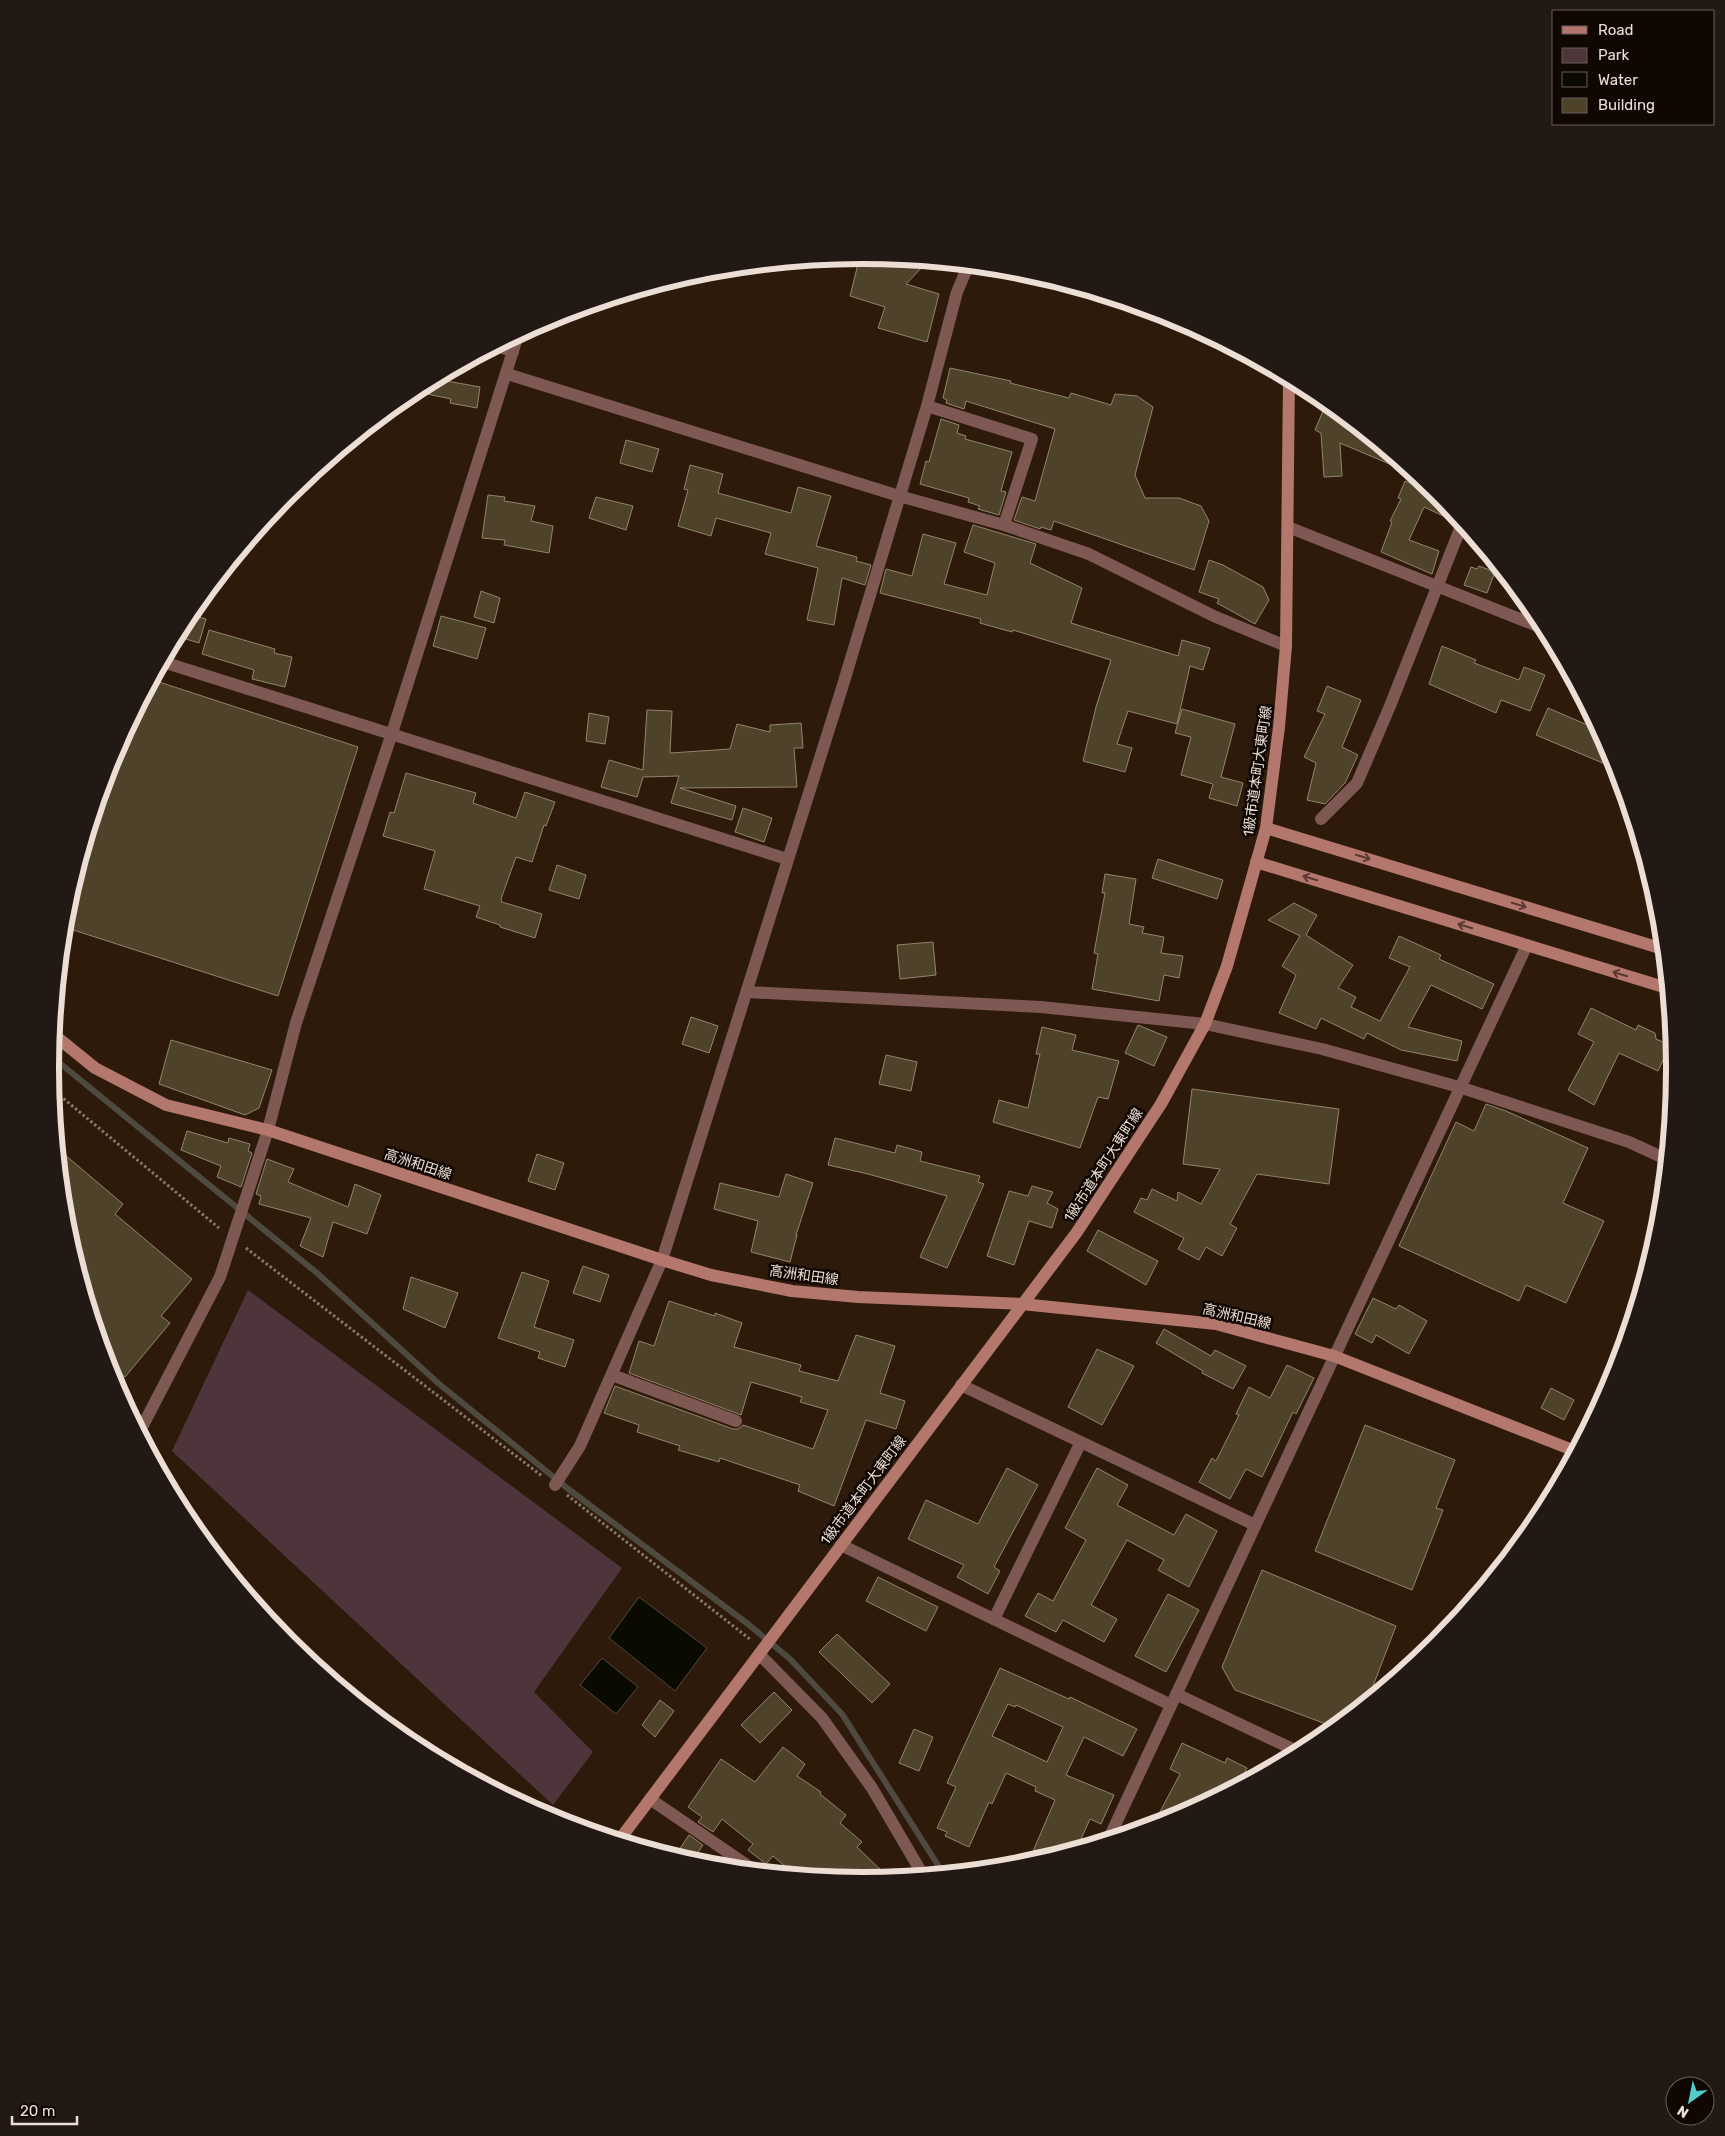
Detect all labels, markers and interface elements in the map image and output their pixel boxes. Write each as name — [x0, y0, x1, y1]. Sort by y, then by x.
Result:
legend — [1552, 10, 1715, 125]
text: Road — [1598, 21, 1634, 39]
text: Park — [1598, 46, 1629, 64]
text: Water — [1598, 71, 1638, 89]
text: Building — [1598, 96, 1655, 114]
street label: 1級市道本町大東町線 — [1240, 705, 1275, 838]
one-way arrow — [1355, 853, 1371, 863]
one-way arrow — [1302, 873, 1318, 883]
one-way arrow — [1510, 900, 1526, 910]
one-way arrow — [1457, 920, 1473, 930]
one-way arrow — [1613, 968, 1629, 978]
street label: 1級市道本町大東町線 — [1060, 1105, 1146, 1225]
street label: 高洲和田線 — [382, 1146, 454, 1183]
street label: 高洲和田線 — [768, 1262, 840, 1289]
street label: 高洲和田線 — [1201, 1300, 1273, 1333]
street label: 1級市道本町大東町線 — [817, 1432, 910, 1548]
north arrow — [1665, 2076, 1715, 2126]
scale bar — [12, 2094, 78, 2126]
text: 20 m — [20, 2102, 55, 2120]
text: N — [1674, 2102, 1692, 2121]

